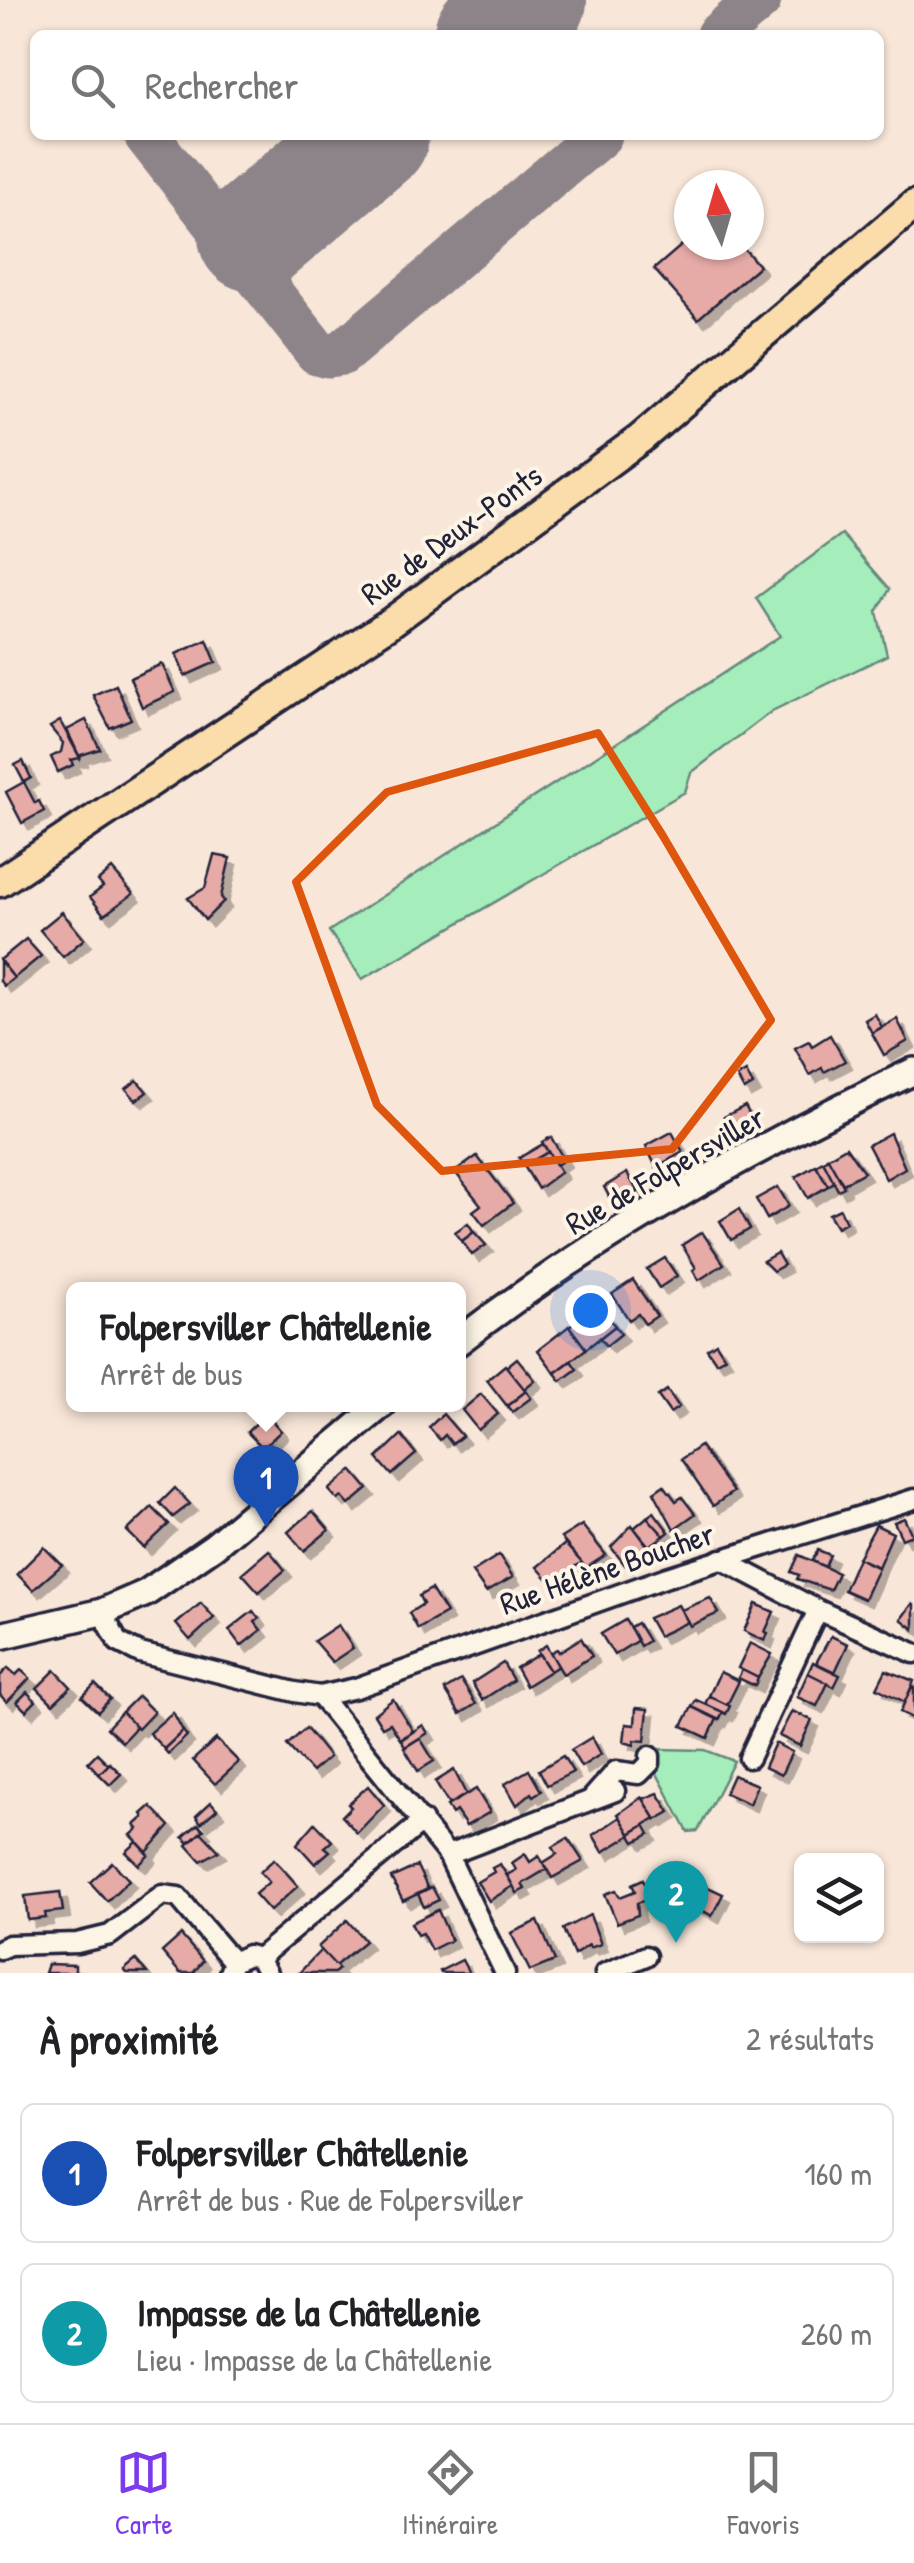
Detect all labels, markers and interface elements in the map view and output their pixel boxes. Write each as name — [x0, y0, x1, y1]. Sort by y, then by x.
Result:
search box — [30, 30, 884, 140]
icon: search — [65, 58, 120, 113]
text: Rechercher — [145, 59, 298, 111]
north arrow — [674, 170, 764, 260]
street label: Rue de Deux-Ponts — [352, 454, 550, 614]
street label: Rue de Folpersviller — [558, 1096, 772, 1244]
popup — [66, 1282, 466, 1412]
your location — [565, 1285, 616, 1336]
text: Folpersviller Châtellenie — [100, 1300, 432, 1352]
text: Arrêt de bus — [100, 1352, 243, 1395]
pin: 1 — [234, 1444, 298, 1527]
street label: Rue Hélène Boucher — [494, 1511, 720, 1625]
map controls — [794, 1853, 884, 1943]
button: layers — [794, 1853, 884, 1943]
pin: 2 — [644, 1860, 708, 1943]
text: À proximité — [40, 2010, 219, 2067]
text: 2 résultats — [746, 2017, 874, 2060]
text: Folpersviller Châtellenie — [137, 2126, 468, 2178]
text: 1 — [69, 2152, 80, 2195]
text: 160 m — [804, 2152, 872, 2195]
text: Arrêt de bus · Rue de Folpersviller — [137, 2178, 524, 2221]
text: Impasse de la Châtellenie — [137, 2286, 481, 2338]
text: 2 — [67, 2312, 82, 2355]
text: 260 m — [801, 2312, 872, 2355]
text: Lieu · Impasse de la Châtellenie — [137, 2338, 492, 2381]
tab: Carte — [115, 2445, 173, 2543]
tab: Itinéraire — [402, 2445, 498, 2543]
tab: Favoris — [728, 2445, 799, 2543]

